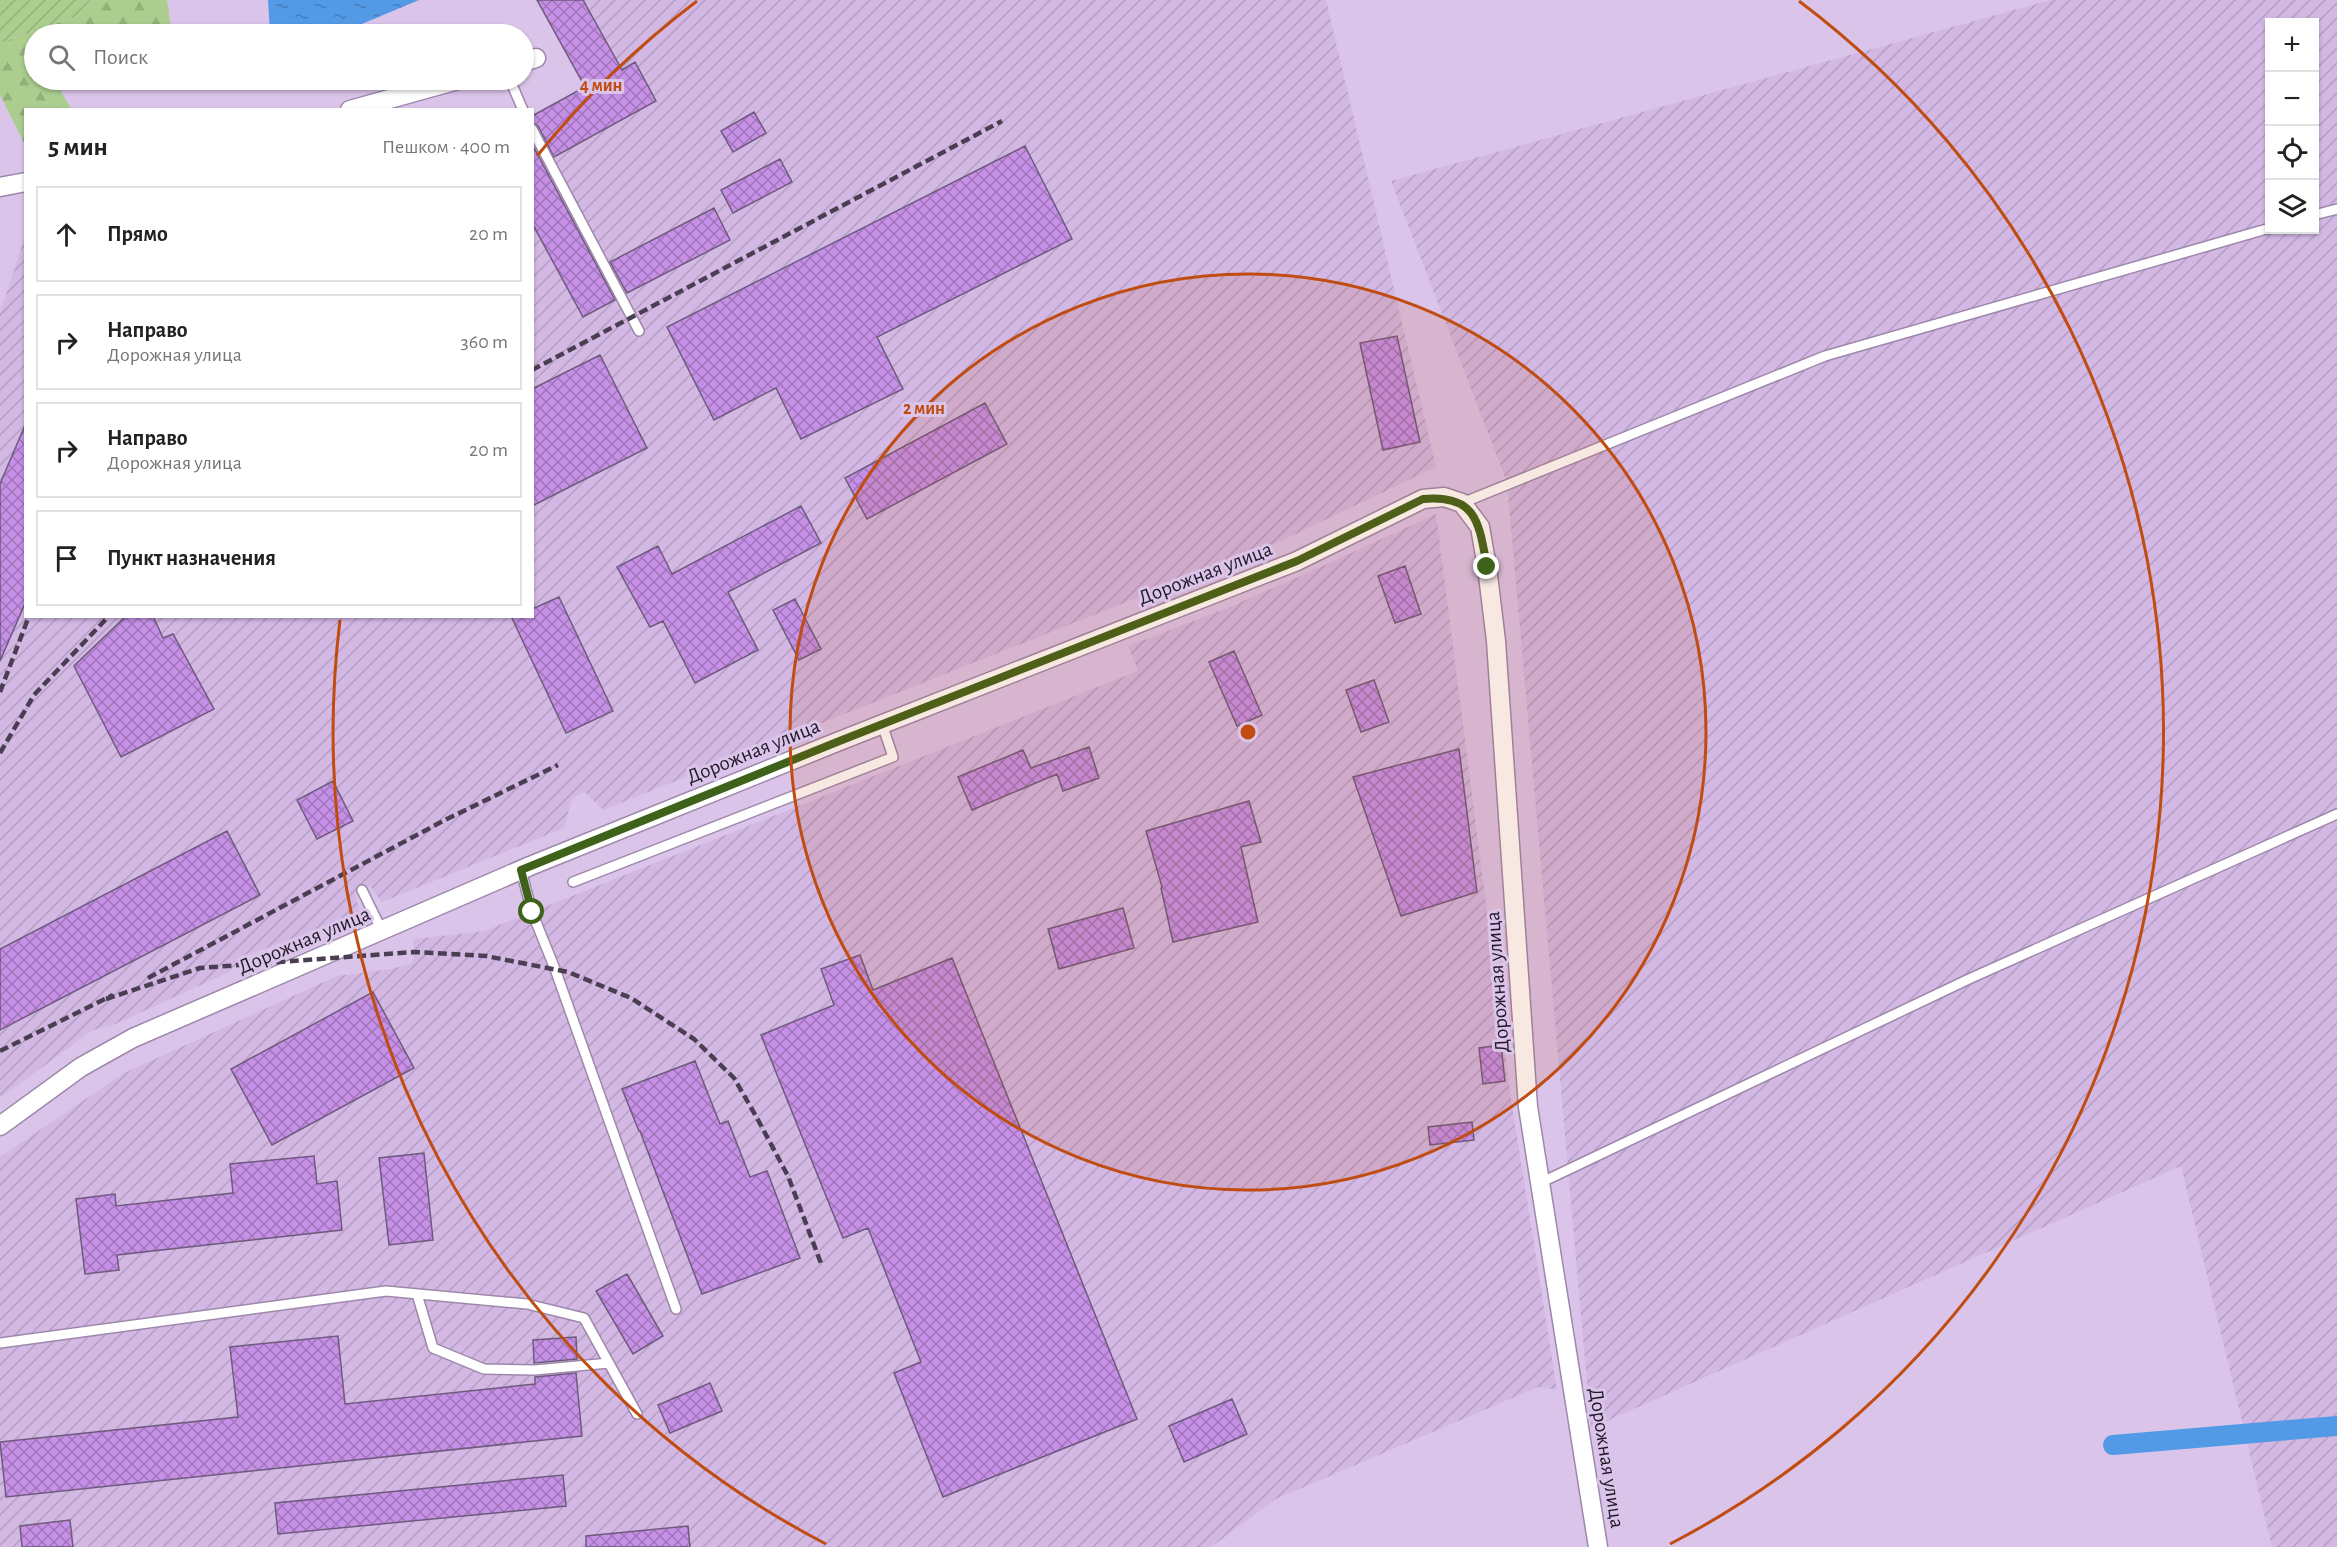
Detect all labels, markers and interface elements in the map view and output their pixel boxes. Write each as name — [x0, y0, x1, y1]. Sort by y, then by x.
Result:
map controls — [2265, 18, 2319, 234]
button: + — [2265, 18, 2319, 72]
search box — [24, 24, 534, 90]
icon: search — [45, 41, 78, 74]
text: Поиск — [93, 46, 148, 68]
button: − — [2265, 72, 2319, 126]
text: 4 мин — [580, 77, 622, 95]
button: locate — [2265, 126, 2319, 180]
text: 5 мин — [48, 134, 108, 160]
text: Пешком · 400 m — [382, 137, 510, 157]
button: layers — [2265, 180, 2319, 234]
icon: ahead — [50, 218, 83, 251]
text: Прямо — [107, 223, 168, 245]
text: 20 m — [469, 224, 508, 244]
text: Направо — [107, 319, 188, 341]
icon: right — [50, 326, 83, 359]
text: 360 m — [461, 332, 508, 352]
text: Дорожная улица — [107, 345, 242, 365]
text: 2 мин — [903, 400, 945, 418]
text: Направо — [107, 427, 188, 449]
icon: right — [50, 434, 83, 467]
text: 20 m — [469, 440, 508, 460]
text: Дорожная улица — [107, 453, 242, 473]
street label: Дорожная улица — [1135, 538, 1275, 609]
icon: arrive — [50, 542, 83, 575]
text: Пункт назначения — [107, 547, 276, 569]
route end — [1473, 553, 1499, 579]
street label: Дорожная улица — [684, 715, 823, 788]
centre of rings — [1238, 722, 1258, 742]
route start — [518, 898, 544, 924]
street label: Дорожная улица — [235, 903, 374, 978]
street label: Дорожная улица — [1482, 910, 1513, 1053]
street label: Дорожная улица — [1585, 1386, 1628, 1530]

